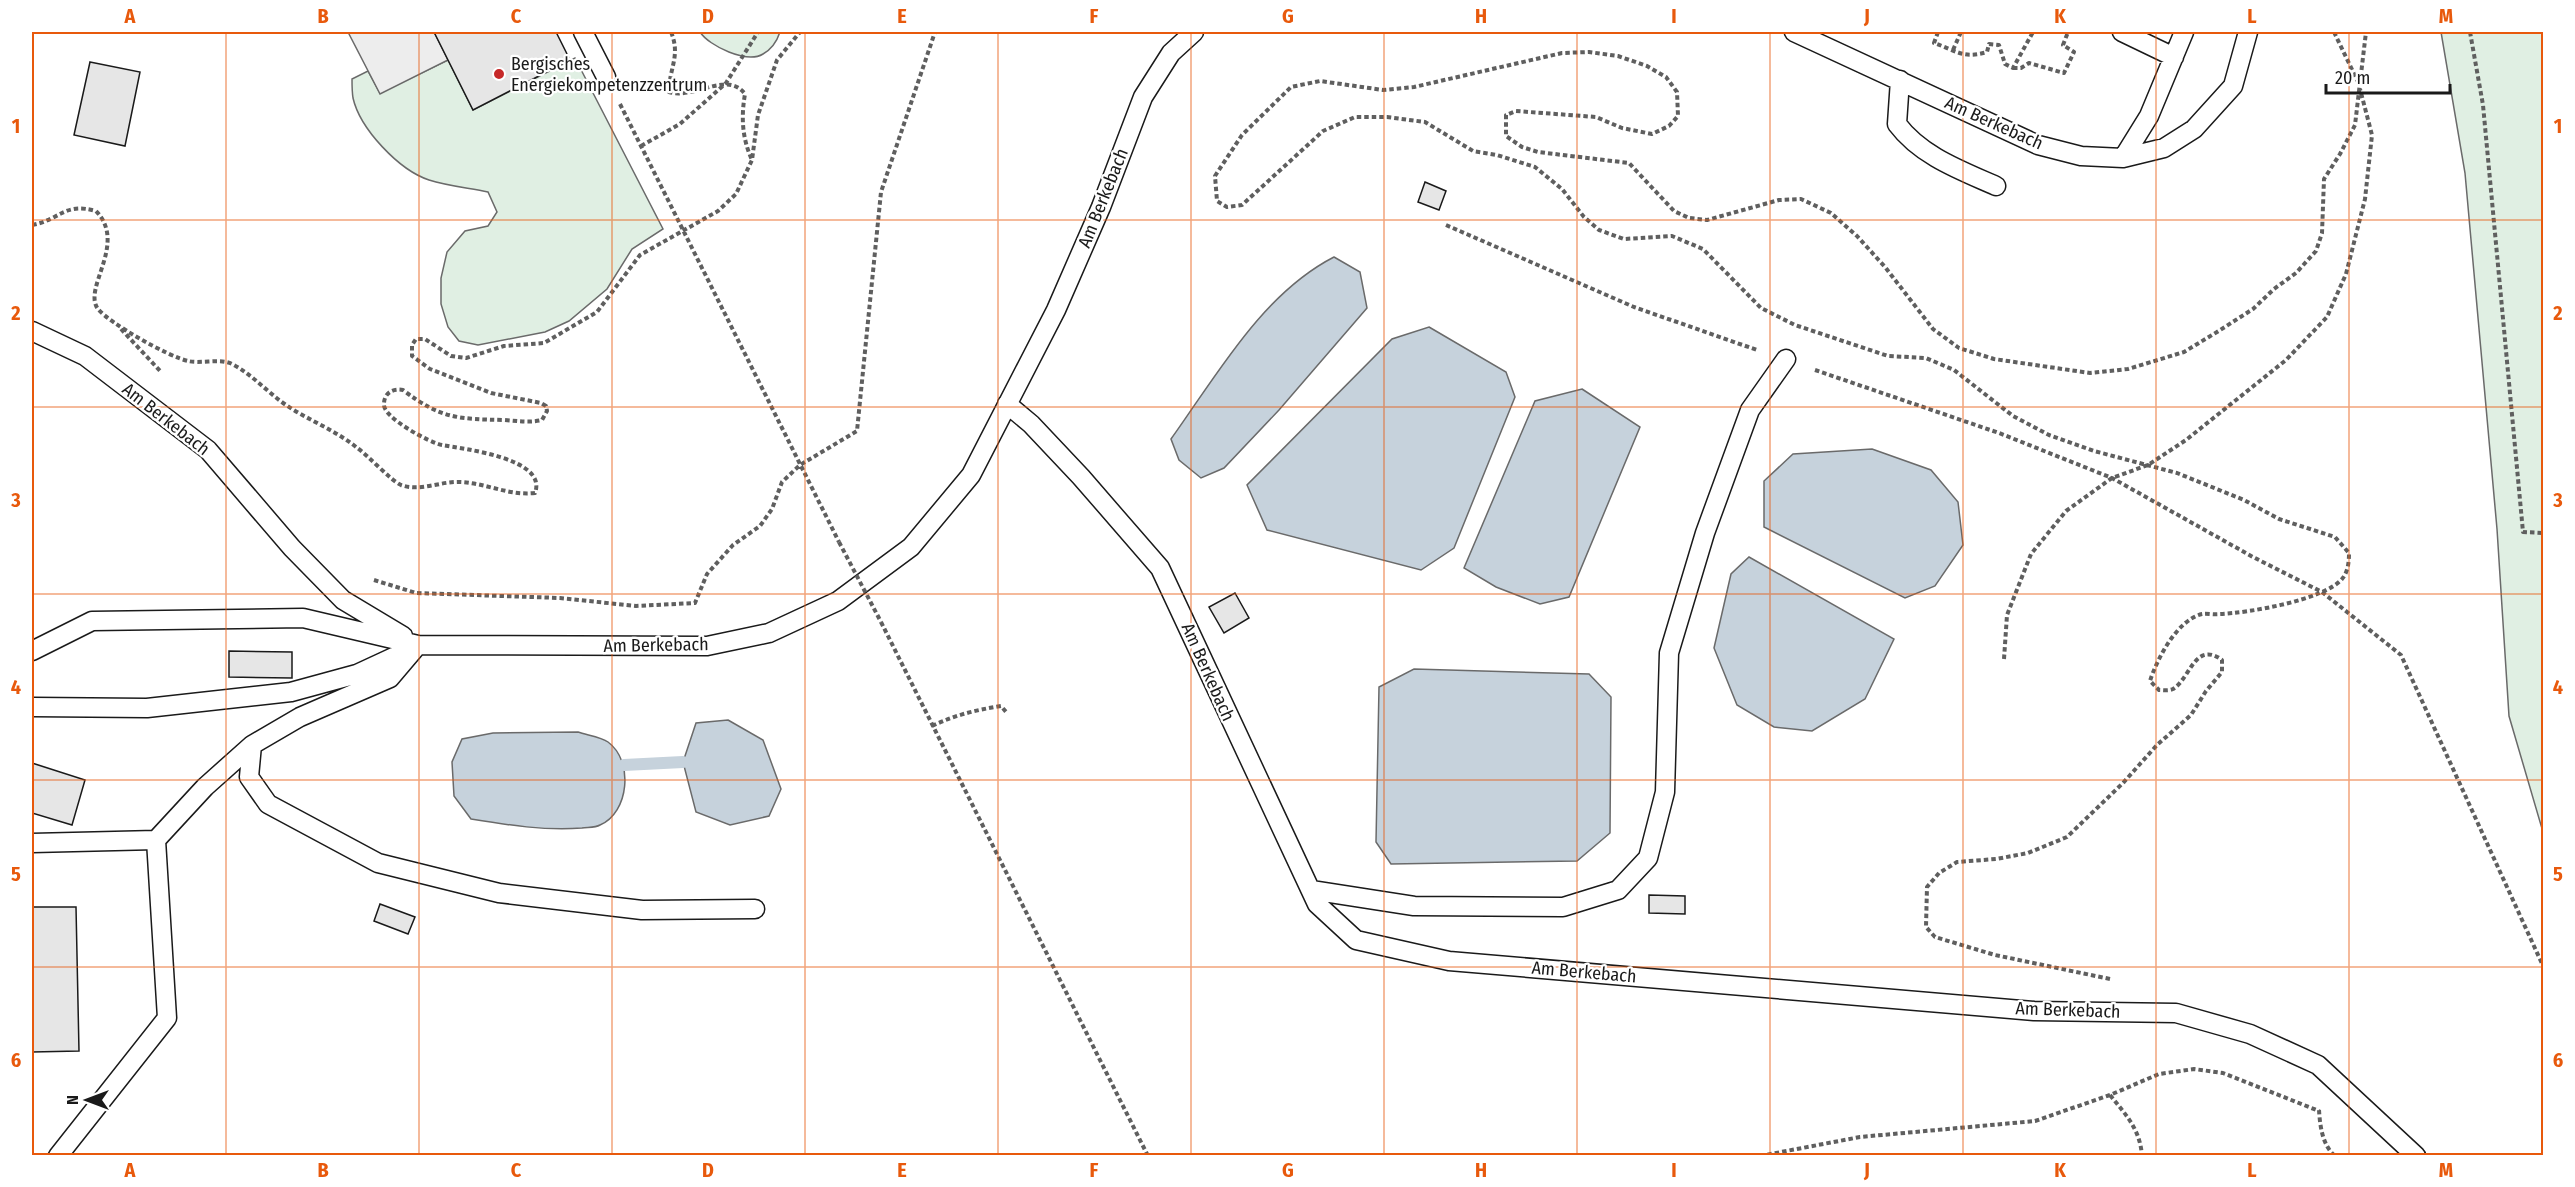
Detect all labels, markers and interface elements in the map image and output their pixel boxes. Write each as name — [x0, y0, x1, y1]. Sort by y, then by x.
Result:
text: A — [124, 4, 137, 28]
text: B — [317, 4, 329, 28]
text: C — [511, 4, 522, 28]
text: D — [702, 4, 714, 28]
text: E — [897, 4, 907, 28]
text: F — [1090, 4, 1099, 28]
text: G — [1282, 4, 1294, 28]
text: H — [1475, 4, 1487, 28]
text: I — [1671, 4, 1677, 28]
text: J — [1863, 4, 1870, 28]
text: K — [2054, 4, 2066, 28]
text: L — [2247, 4, 2257, 28]
text: M — [2439, 4, 2453, 28]
place label: Bergisches Energiekompetenzzentrum — [511, 53, 707, 96]
scale bar — [2326, 57, 2450, 95]
marker: Bergisches Energiekompetenzzentrum — [492, 67, 506, 81]
text: 20 m — [2335, 67, 2370, 89]
street label: Am Berkebach — [1942, 92, 2046, 154]
text: 1 — [12, 114, 20, 138]
text: 1 — [2554, 114, 2562, 138]
street label: Am Berkebach — [1073, 145, 1133, 251]
text: 2 — [10, 301, 21, 325]
text: 2 — [2552, 301, 2563, 325]
street label: Am Berkebach — [118, 378, 214, 460]
text: 3 — [10, 488, 21, 512]
text: 3 — [2552, 488, 2563, 512]
street label: Am Berkebach — [1177, 620, 1239, 724]
street label: Am Berkebach — [603, 633, 709, 657]
text: 4 — [11, 675, 21, 699]
text: 4 — [2553, 675, 2563, 699]
text: 5 — [11, 862, 21, 886]
text: 5 — [2553, 862, 2563, 886]
street label: Am Berkebach — [1531, 956, 1637, 988]
street label: Am Berkebach — [2015, 997, 2121, 1023]
text: 6 — [11, 1048, 21, 1072]
text: 6 — [2553, 1048, 2563, 1072]
north arrow — [57, 1070, 117, 1130]
text: N — [63, 1095, 82, 1105]
text: A — [124, 1158, 137, 1182]
text: B — [317, 1158, 329, 1182]
text: C — [511, 1158, 522, 1182]
text: D — [702, 1158, 714, 1182]
text: E — [897, 1158, 907, 1182]
text: F — [1090, 1158, 1099, 1182]
text: G — [1282, 1158, 1294, 1182]
text: H — [1475, 1158, 1487, 1182]
text: I — [1671, 1158, 1677, 1182]
text: J — [1863, 1158, 1870, 1182]
text: K — [2054, 1158, 2066, 1182]
text: L — [2247, 1158, 2257, 1182]
text: M — [2439, 1158, 2453, 1182]

